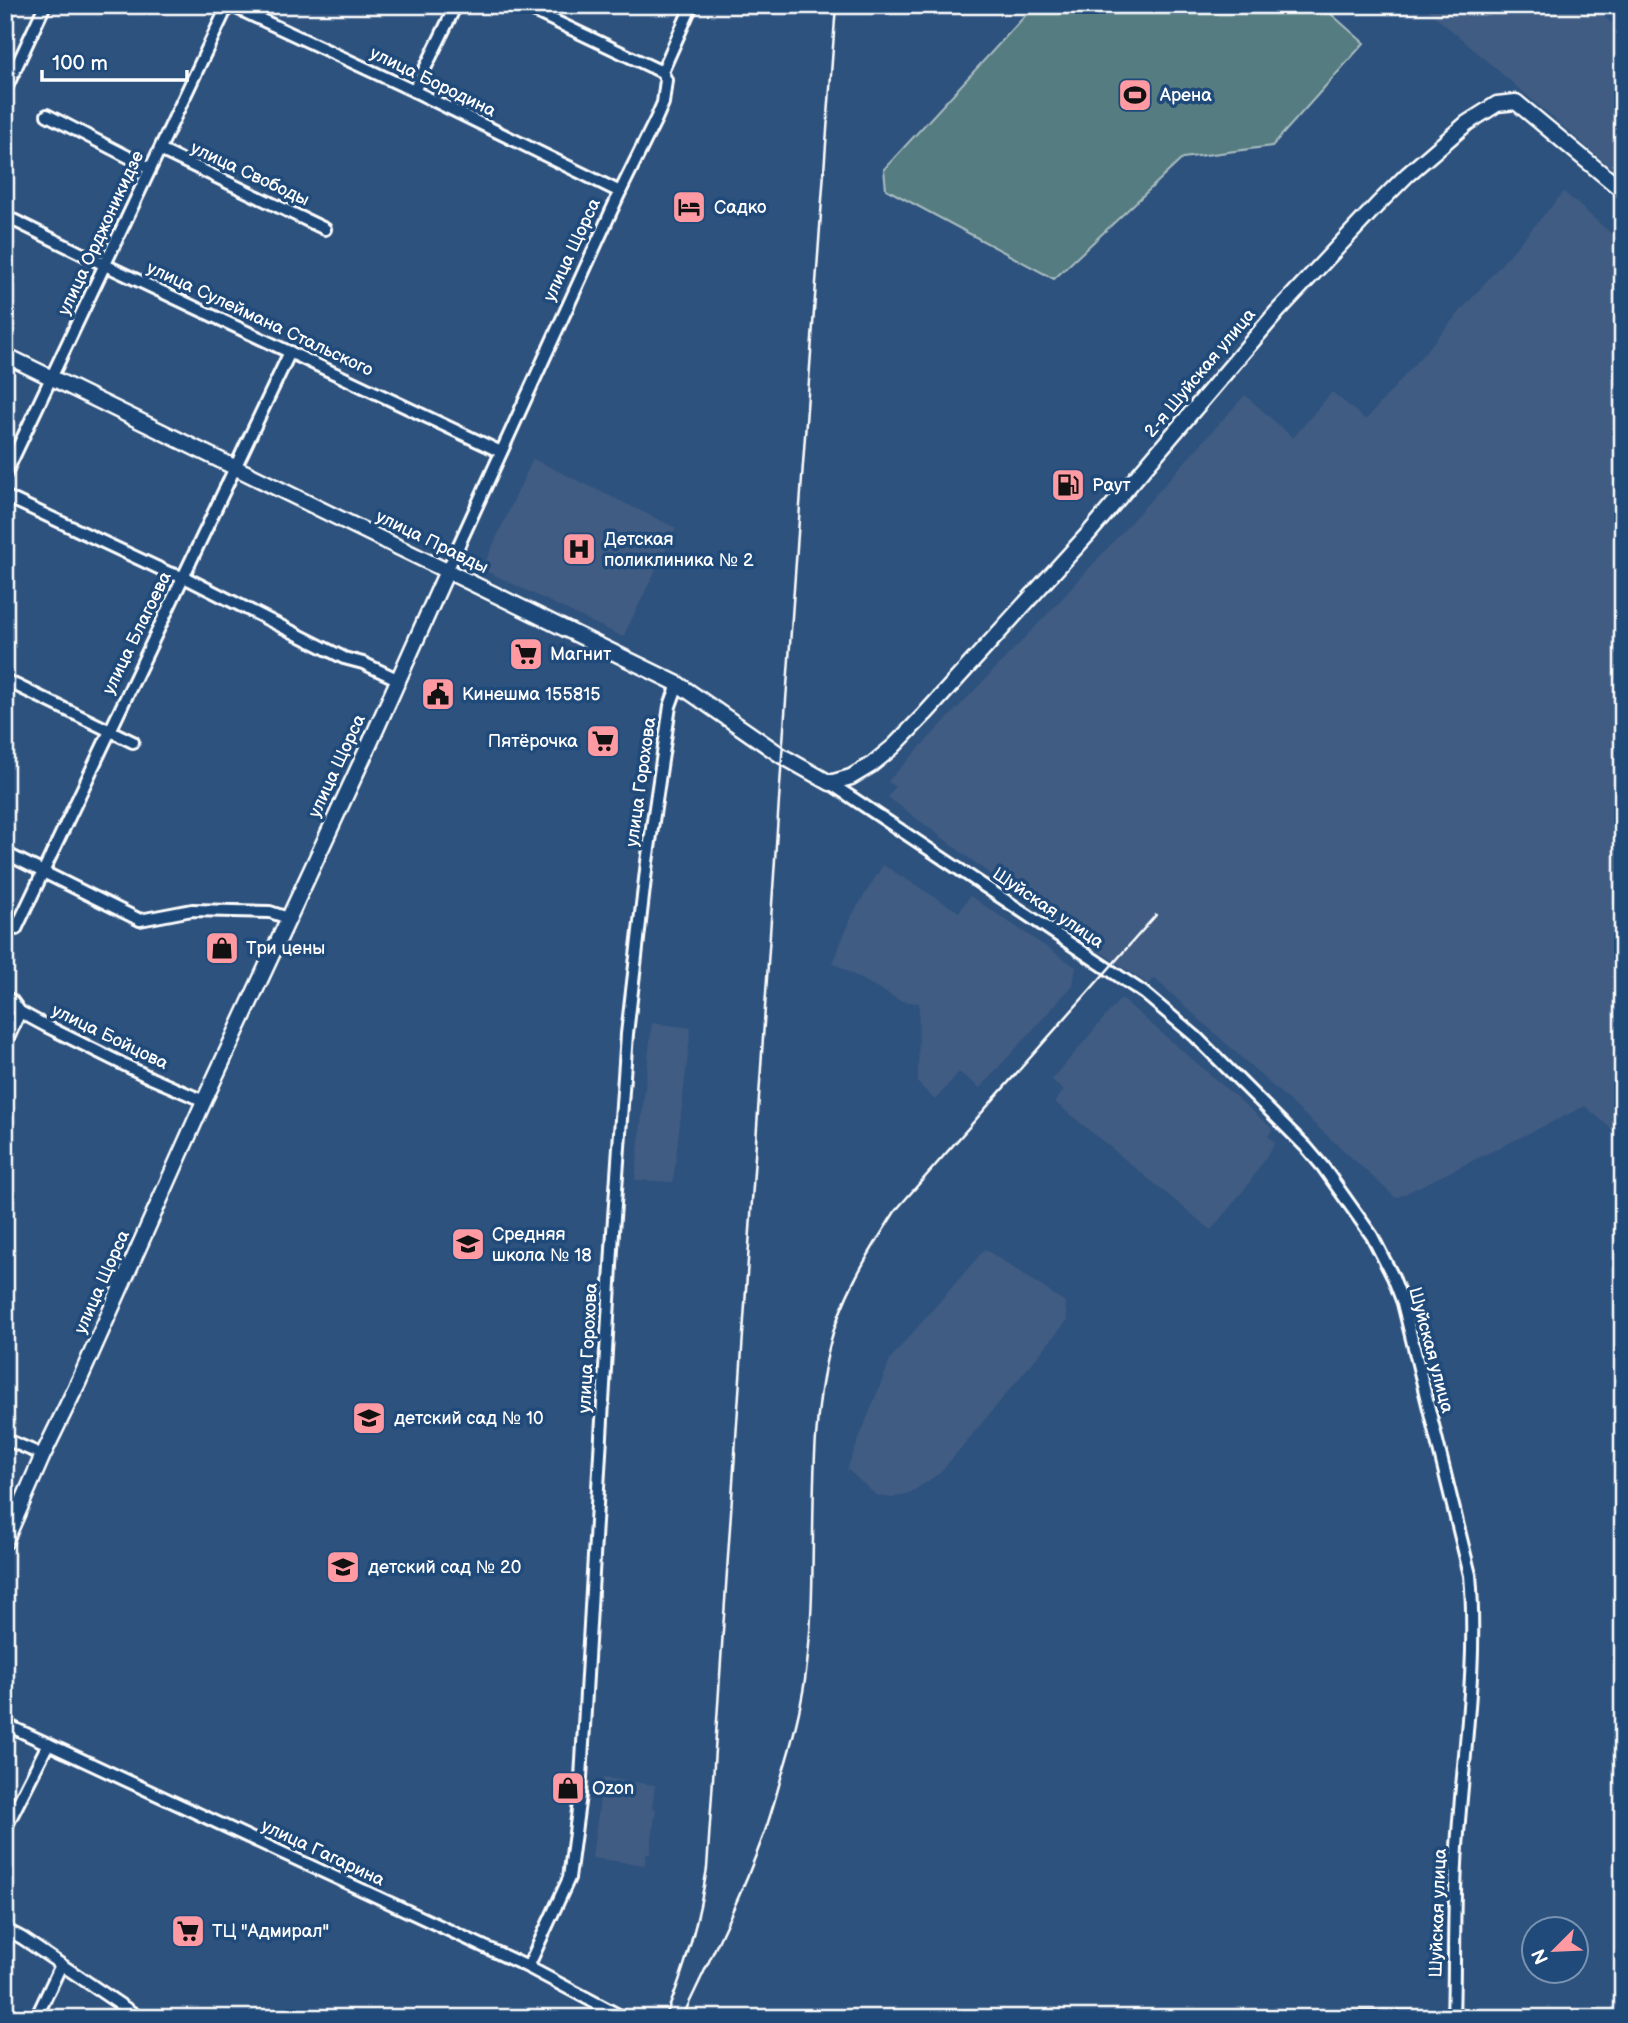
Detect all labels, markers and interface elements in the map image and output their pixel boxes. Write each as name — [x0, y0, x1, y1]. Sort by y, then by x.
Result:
scale bar — [42, 38, 187, 82]
street label: улица Бородина — [367, 42, 500, 122]
text: 100 m — [52, 51, 108, 76]
sports icon: Арена — [1116, 76, 1154, 114]
place label: Арена — [1159, 85, 1212, 106]
street label: улица Свободы — [187, 137, 313, 211]
street label: улица Орджоникидзе — [54, 147, 148, 319]
hotel icon: Садко — [670, 188, 708, 226]
street label: улица Щорса — [539, 195, 605, 305]
place label: Садко — [714, 197, 766, 218]
street label: улица Сулеймана Стальского — [143, 257, 377, 381]
street label: 2-я Шуйская улица — [1140, 304, 1260, 442]
fuel station icon: Раут — [1049, 466, 1087, 504]
place label: Раут — [1092, 475, 1131, 496]
street label: улица Правды — [372, 506, 492, 578]
place label: Детская поликлиника № 2 — [604, 529, 754, 571]
hospital icon: Детская поликлиника № 2 — [560, 530, 598, 568]
street label: улица Благоева — [98, 568, 176, 698]
supermarket icon: Магнит — [507, 635, 545, 673]
place label: Магнит — [550, 644, 612, 665]
public building icon: Кинешма 155815 — [419, 675, 457, 713]
place label: Кинешма 155815 — [462, 684, 600, 705]
street label: улица Щорса — [304, 711, 370, 821]
street label: улица Горохова — [622, 715, 661, 848]
supermarket icon: Пятёрочка — [584, 722, 622, 760]
place label: Пятёрочка — [488, 731, 578, 752]
street label: Шуйская улица — [988, 863, 1108, 953]
shop icon: Три цены — [203, 929, 241, 967]
place label: Три цены — [246, 938, 325, 959]
street label: улица Бойцова — [48, 1000, 172, 1074]
place label: Средняя школа № 18 — [492, 1224, 592, 1266]
school or university icon: Средняя школа № 18 — [449, 1225, 487, 1263]
street label: улица Щорса — [70, 1227, 134, 1337]
street label: улица Горохова — [574, 1282, 602, 1414]
street label: Шуйская улица — [1404, 1285, 1458, 1416]
school or university icon: детский сад № 10 — [350, 1399, 388, 1437]
place label: детский сад № 10 — [394, 1408, 544, 1429]
school or university icon: детский сад № 20 — [324, 1548, 362, 1586]
place label: детский сад № 20 — [368, 1557, 521, 1578]
shop icon: Ozon — [549, 1769, 587, 1807]
place label: Ozon — [592, 1778, 634, 1799]
street label: улица Гагарина — [258, 1815, 388, 1891]
street label: Шуйская улица — [1425, 1848, 1451, 1978]
supermarket icon: ТЦ "Адмирал" — [169, 1912, 207, 1950]
north arrow — [1520, 1914, 1590, 1984]
place label: ТЦ "Адмирал" — [212, 1921, 329, 1942]
text: N — [1527, 1945, 1554, 1968]

